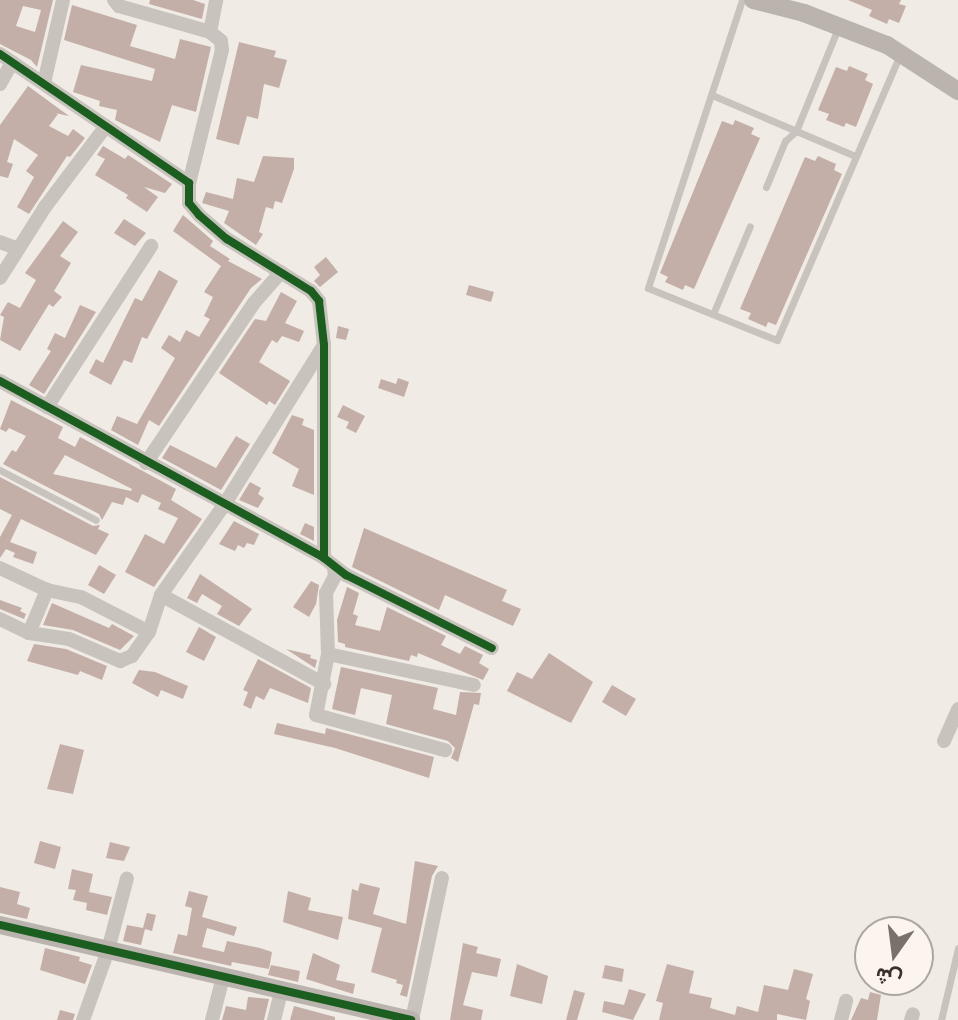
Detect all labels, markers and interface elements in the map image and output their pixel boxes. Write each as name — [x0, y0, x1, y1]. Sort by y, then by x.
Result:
north arrow — [854, 916, 934, 996]
text: ش — [873, 963, 904, 993]

